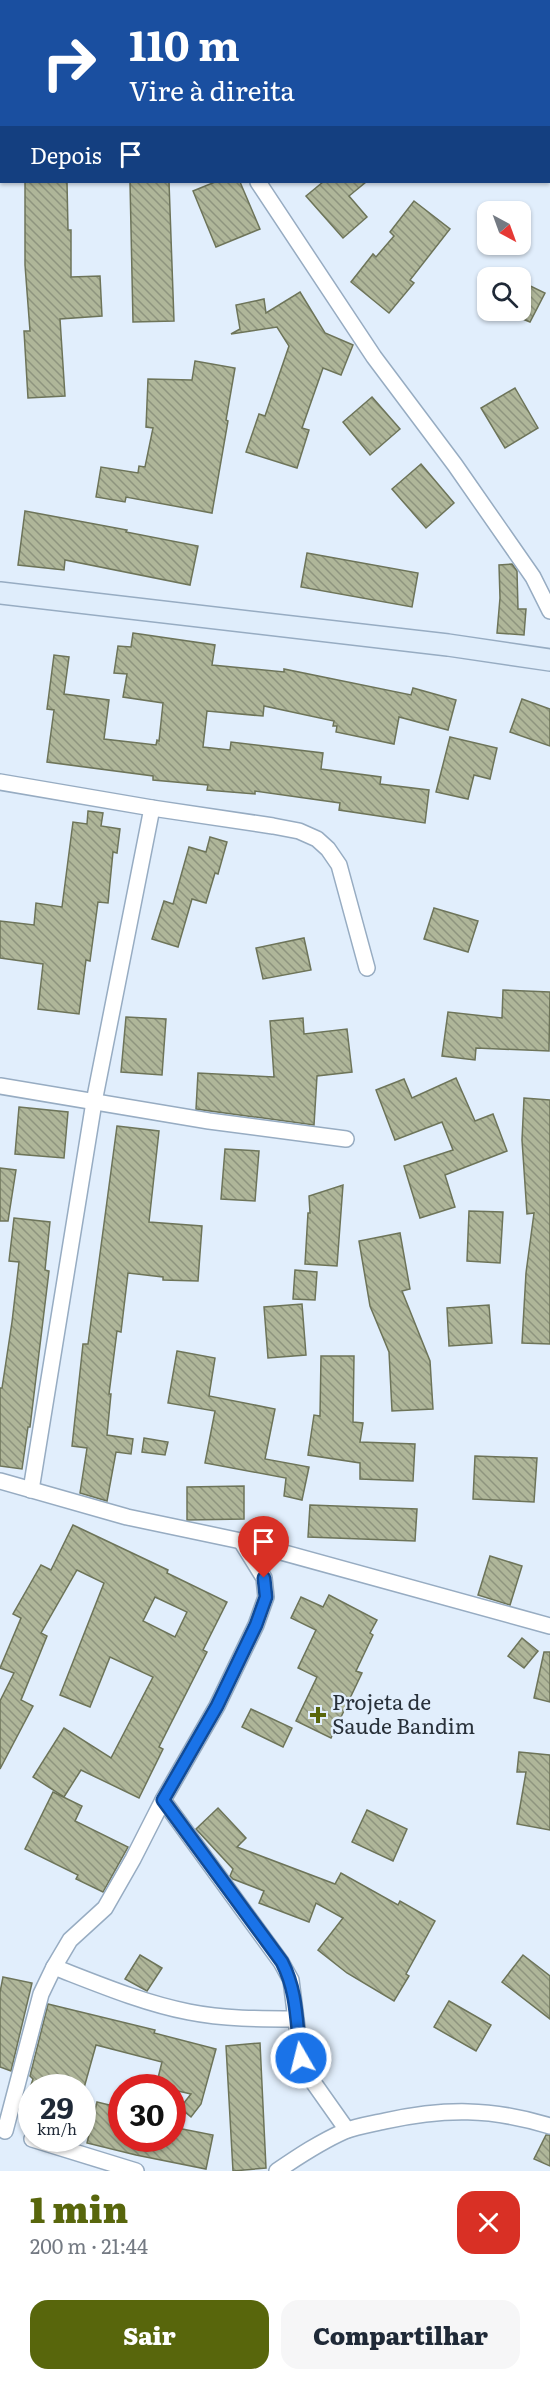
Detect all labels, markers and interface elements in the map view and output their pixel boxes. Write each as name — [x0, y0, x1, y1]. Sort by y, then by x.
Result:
text: 110 m — [129, 12, 240, 74]
icon: right — [30, 24, 108, 102]
text: Vire à direita — [129, 69, 295, 109]
text: Depois — [30, 138, 102, 171]
icon: arrive — [114, 138, 147, 171]
north arrow — [477, 201, 531, 255]
map controls — [477, 201, 531, 321]
button: search — [477, 267, 531, 321]
pin — [238, 1516, 289, 1578]
icon: arrive — [247, 1525, 280, 1558]
place label: Projeta de Saude Bandim — [332, 1685, 475, 1740]
marker: Projeta de Saude Bandim — [309, 1706, 327, 1724]
position arrow — [269, 2026, 333, 2090]
speed limit sign: 30 — [108, 2074, 186, 2152]
text: 29 — [40, 2084, 74, 2128]
text: km/h — [37, 2117, 77, 2140]
text: 1 min — [30, 2181, 128, 2234]
button: close — [457, 2191, 520, 2254]
text: 200 m · 21:44 — [30, 2230, 148, 2260]
button: Sair — [30, 2300, 269, 2369]
button: Compartilhar — [281, 2300, 520, 2369]

